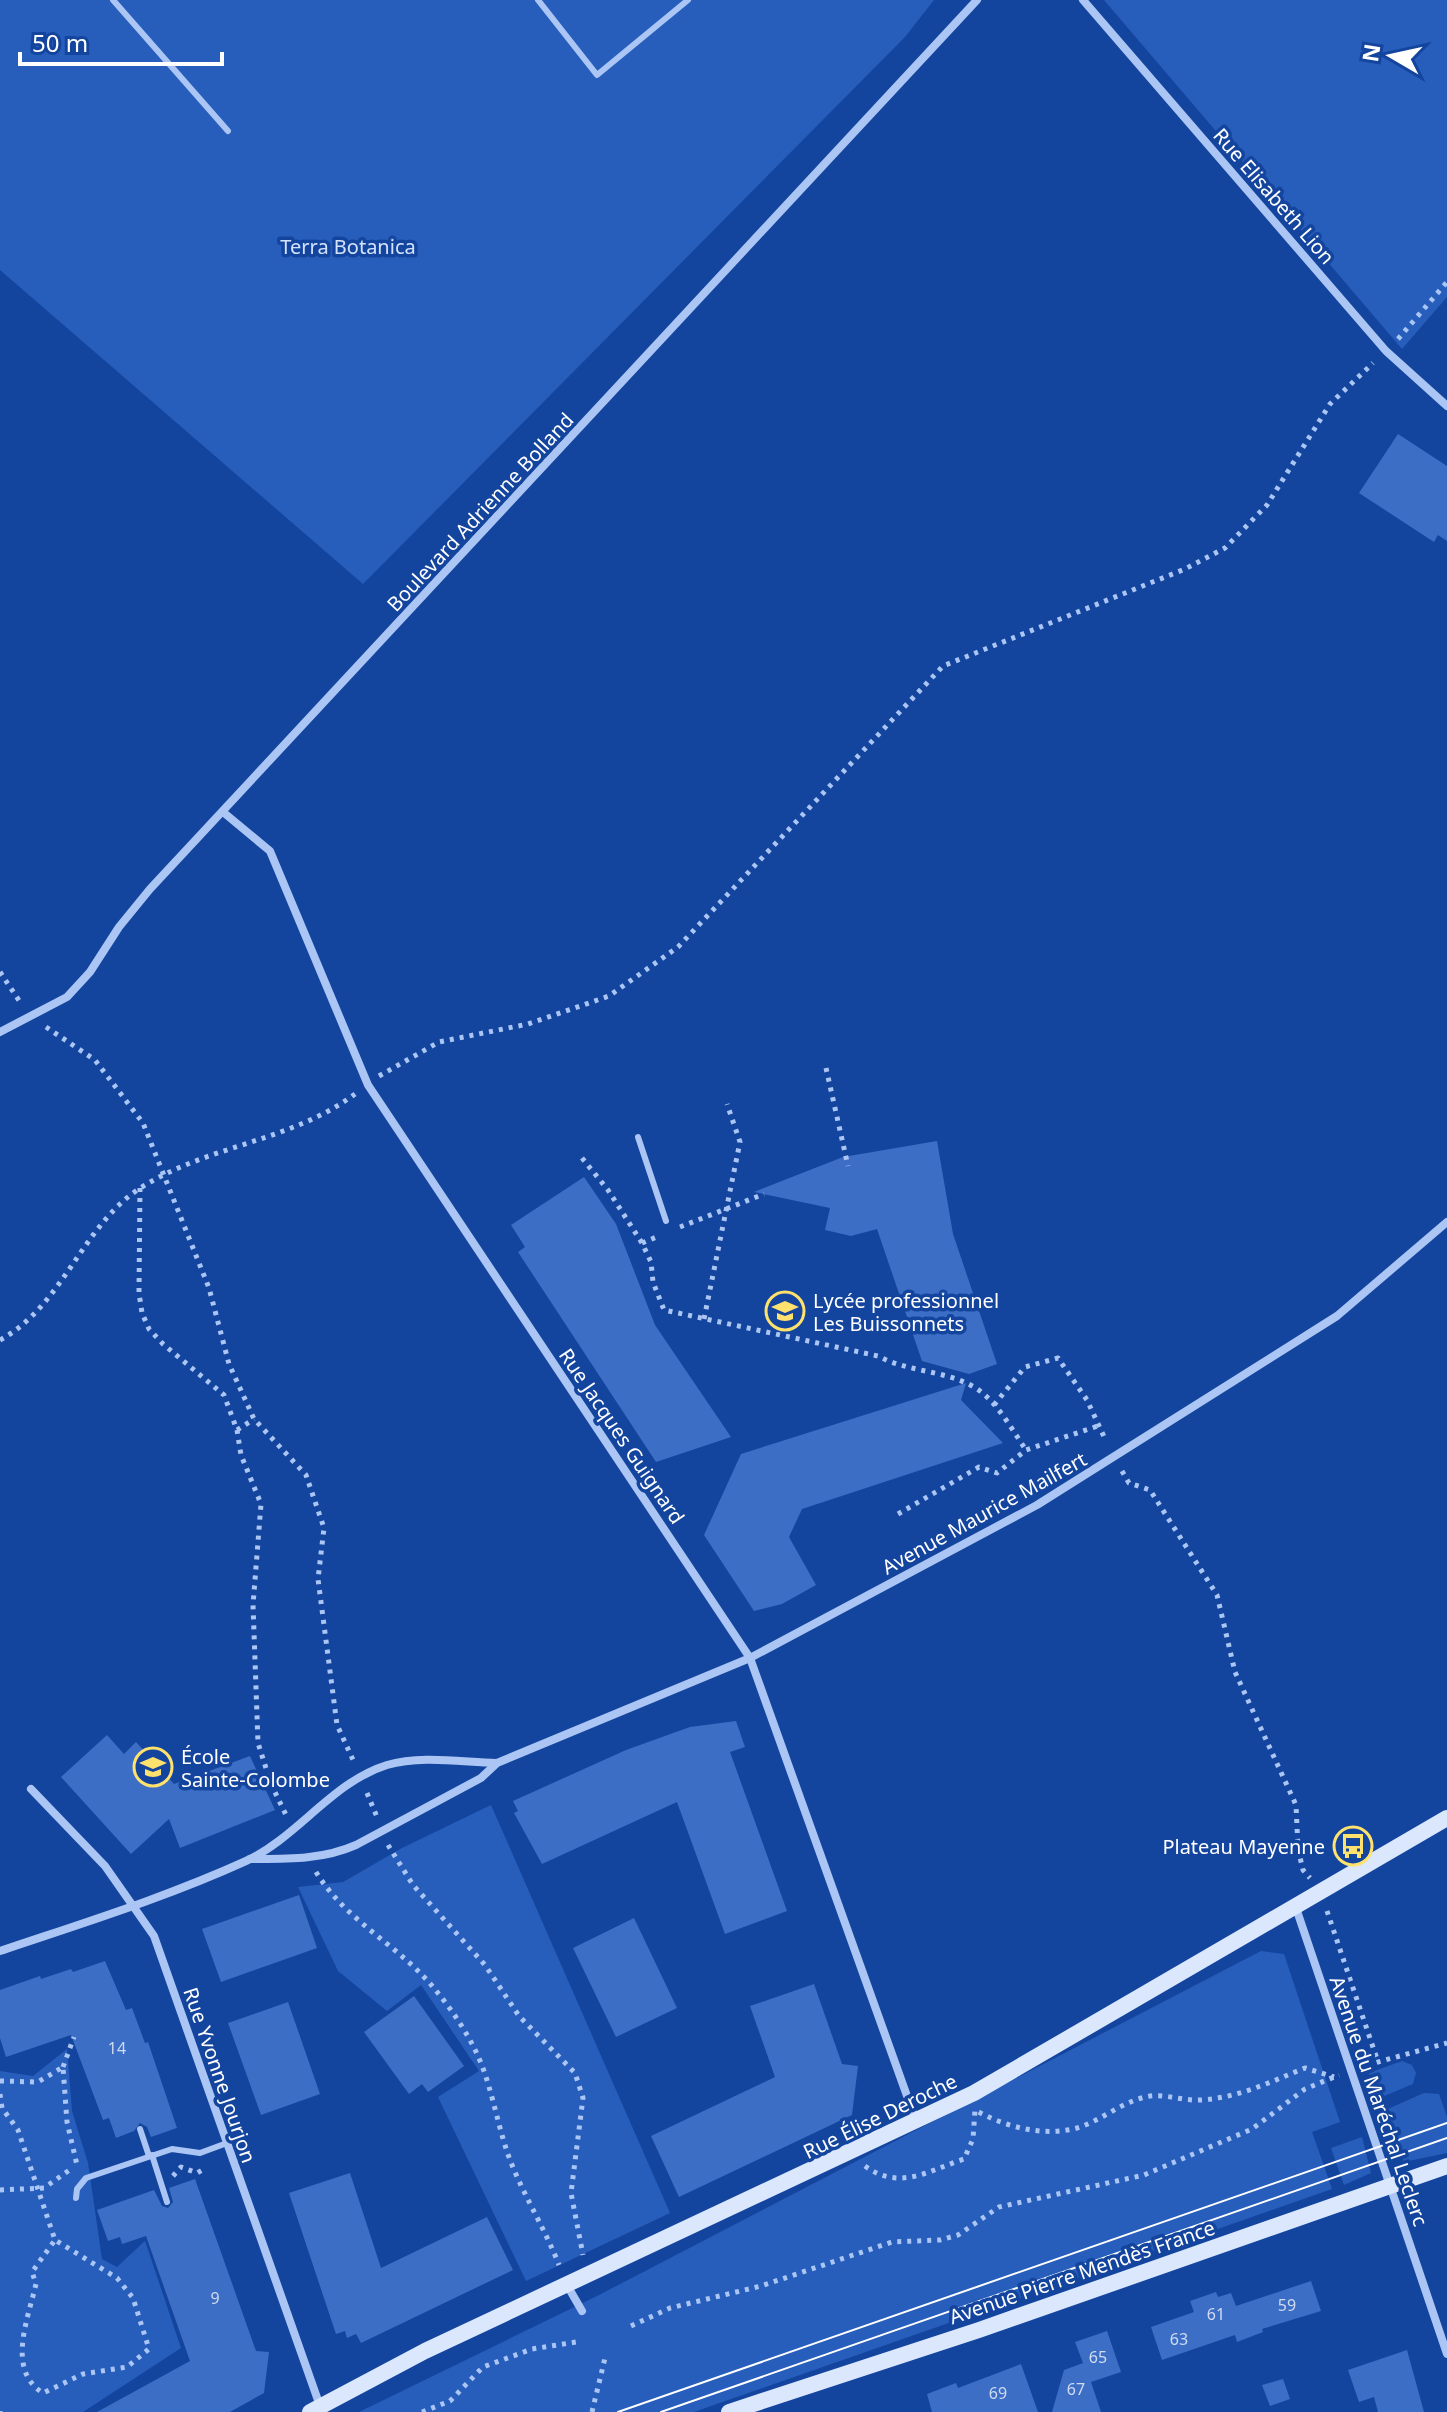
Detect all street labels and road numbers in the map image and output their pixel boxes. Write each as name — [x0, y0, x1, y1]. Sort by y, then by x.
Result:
street label: Rue Elisabeth Lion — [1207, 122, 1341, 270]
street label: Boulevard Adrienne Bolland — [381, 407, 579, 617]
street label: Rue Jacques Guignard — [553, 1343, 691, 1529]
street label: Avenue Maurice Mailfert — [877, 1445, 1091, 1581]
street label: Avenue du Maréchal Leclerc — [1323, 1972, 1435, 2230]
street label: Rue Yvonne Jourjon — [177, 1984, 263, 2166]
street label: Rue Élise Deroche — [799, 2067, 961, 2165]
street label: Avenue Pierre Mendès France — [946, 2214, 1218, 2330]

